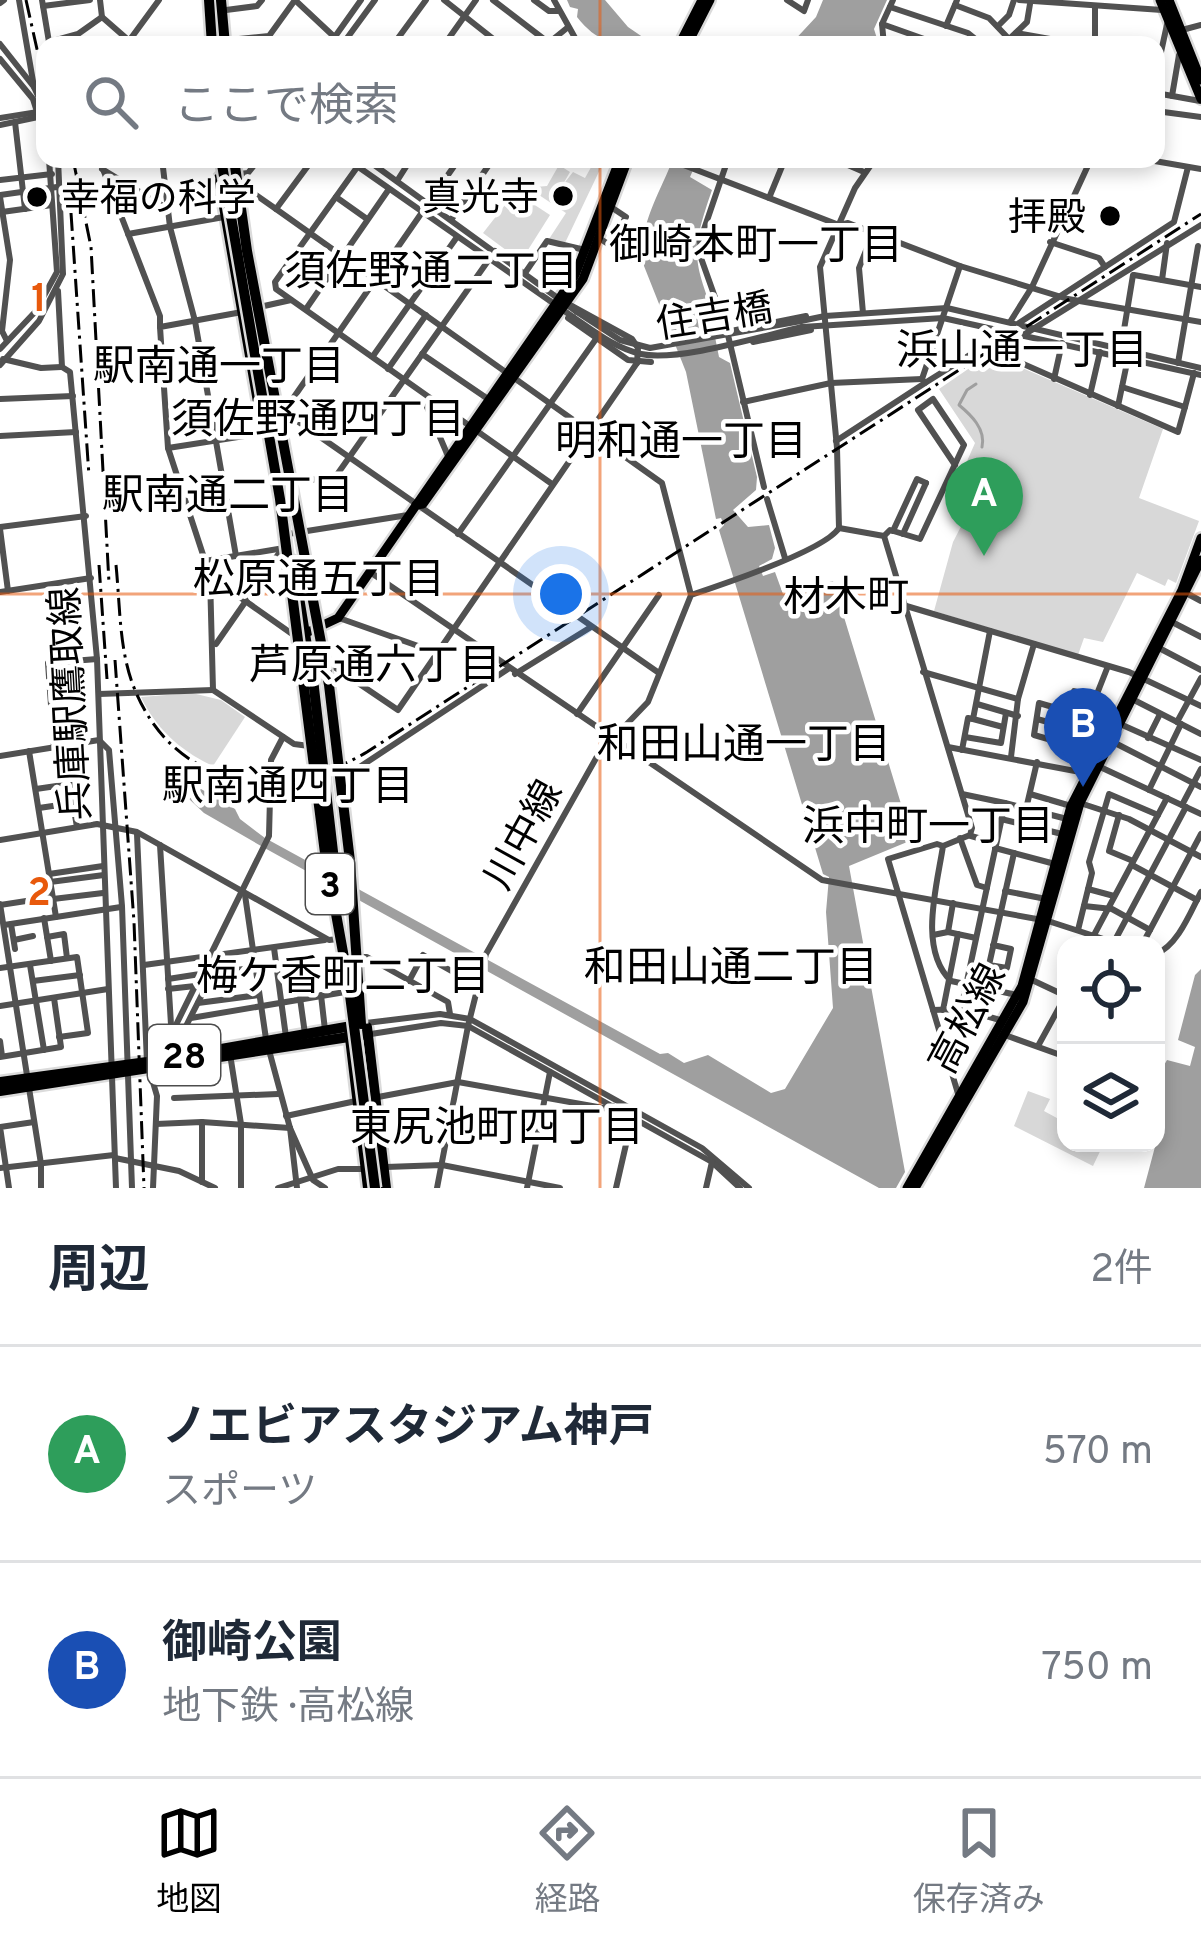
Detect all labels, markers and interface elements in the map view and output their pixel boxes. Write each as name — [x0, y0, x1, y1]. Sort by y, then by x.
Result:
search box — [36, 36, 1165, 168]
icon: search — [78, 69, 144, 135]
text: ここで検索 — [174, 80, 399, 137]
place label: 真光寺 — [422, 176, 539, 225]
place label: 幸福の科学 — [61, 177, 256, 226]
marker: 真光寺 — [550, 183, 576, 209]
marker: 幸福の科学 — [24, 184, 50, 210]
place label: 拝殿 — [1008, 196, 1086, 245]
marker: 拝殿 — [1097, 203, 1123, 229]
district label: 御崎本町一丁目 — [609, 222, 903, 275]
district label: 須佐野通二丁目 — [284, 248, 578, 301]
text: 1 — [31, 277, 47, 326]
street label: 住吉橋 — [653, 286, 776, 353]
district label: 浜山通一丁目 — [896, 327, 1148, 380]
district label: 駅南通一丁目 — [93, 343, 345, 396]
district label: 須佐野通四丁目 — [171, 396, 465, 449]
district label: 明和通一丁目 — [555, 418, 807, 471]
pin: A — [945, 457, 1023, 556]
district label: 駅南通二丁目 — [102, 472, 354, 525]
district label: 松原通五丁目 — [193, 556, 445, 609]
your location — [531, 564, 591, 624]
district label: 材木町 — [783, 574, 909, 627]
street label: 兵庫駅鷹取線 — [43, 586, 104, 822]
district label: 芦原通六丁目 — [249, 642, 501, 695]
pin: B — [1044, 688, 1122, 787]
district label: 和田山通一丁目 — [597, 721, 891, 774]
district label: 駅南通四丁目 — [162, 763, 414, 816]
street label: 川中線 — [476, 773, 576, 899]
district label: 浜中町一丁目 — [802, 803, 1054, 856]
road number: 3 — [306, 854, 354, 914]
text: 2 — [27, 871, 51, 920]
map controls — [1057, 936, 1165, 1152]
button: locate — [1057, 936, 1165, 1044]
district label: 和田山通二丁目 — [584, 944, 878, 997]
district label: 梅ケ香町二丁目 — [196, 953, 490, 1006]
street label: 高松線 — [921, 957, 1019, 1083]
road number: 28 — [148, 1025, 220, 1085]
button: layers — [1057, 1044, 1165, 1152]
district label: 東尻池町四丁目 — [350, 1104, 644, 1157]
text: 周辺 — [48, 1241, 150, 1306]
text: 2件 — [1090, 1247, 1153, 1296]
text: ノエビアスタジアム神戸 — [162, 1401, 654, 1458]
text: A — [73, 1429, 101, 1478]
text: 570 m — [1043, 1429, 1153, 1478]
text: スポーツ — [162, 1469, 317, 1518]
text: 御崎公園 — [162, 1617, 342, 1674]
text: B — [74, 1645, 100, 1694]
text: 750 m — [1041, 1645, 1153, 1694]
text: 地下鉄 · 高松線 — [162, 1685, 414, 1734]
tab: 地図 — [156, 1800, 222, 1923]
tab: 経路 — [534, 1800, 600, 1923]
tab: 保存済み — [913, 1800, 1045, 1923]

